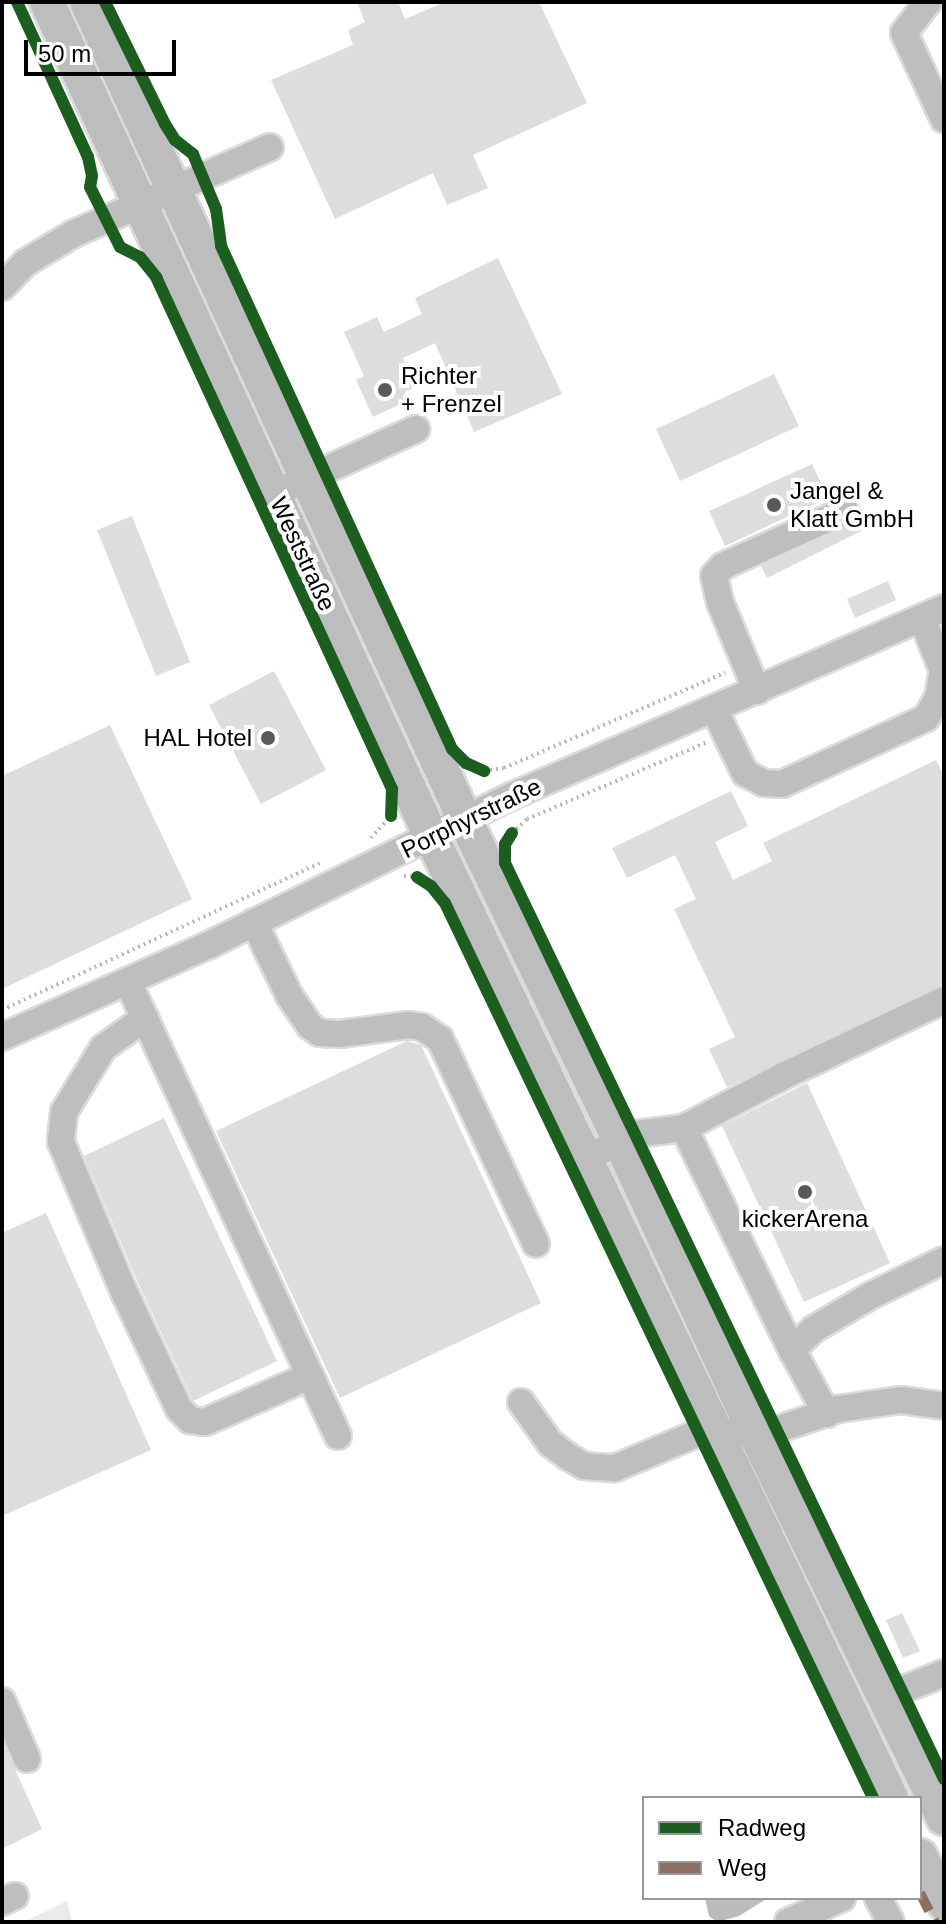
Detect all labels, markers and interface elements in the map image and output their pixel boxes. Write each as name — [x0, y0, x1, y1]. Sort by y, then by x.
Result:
scale bar — [28, 24, 180, 74]
text: 50 m — [38, 40, 91, 67]
place label: Richter + Frenzel — [401, 362, 502, 418]
marker: Richter + Frenzel — [376, 381, 394, 399]
place label: Jangel & Klatt GmbH — [790, 477, 914, 533]
street label: Weststraße — [264, 493, 342, 615]
marker: Jangel & Klatt GmbH — [765, 496, 783, 514]
place label: HAL Hotel — [143, 724, 252, 752]
marker: HAL Hotel — [259, 729, 277, 747]
street label: Porphyrstraße — [396, 772, 546, 864]
marker: kickerArena — [796, 1183, 814, 1201]
place label: kickerArena — [742, 1205, 868, 1233]
legend — [642, 1796, 922, 1900]
text: Radweg — [718, 1814, 806, 1841]
text: Weg — [718, 1854, 767, 1881]

